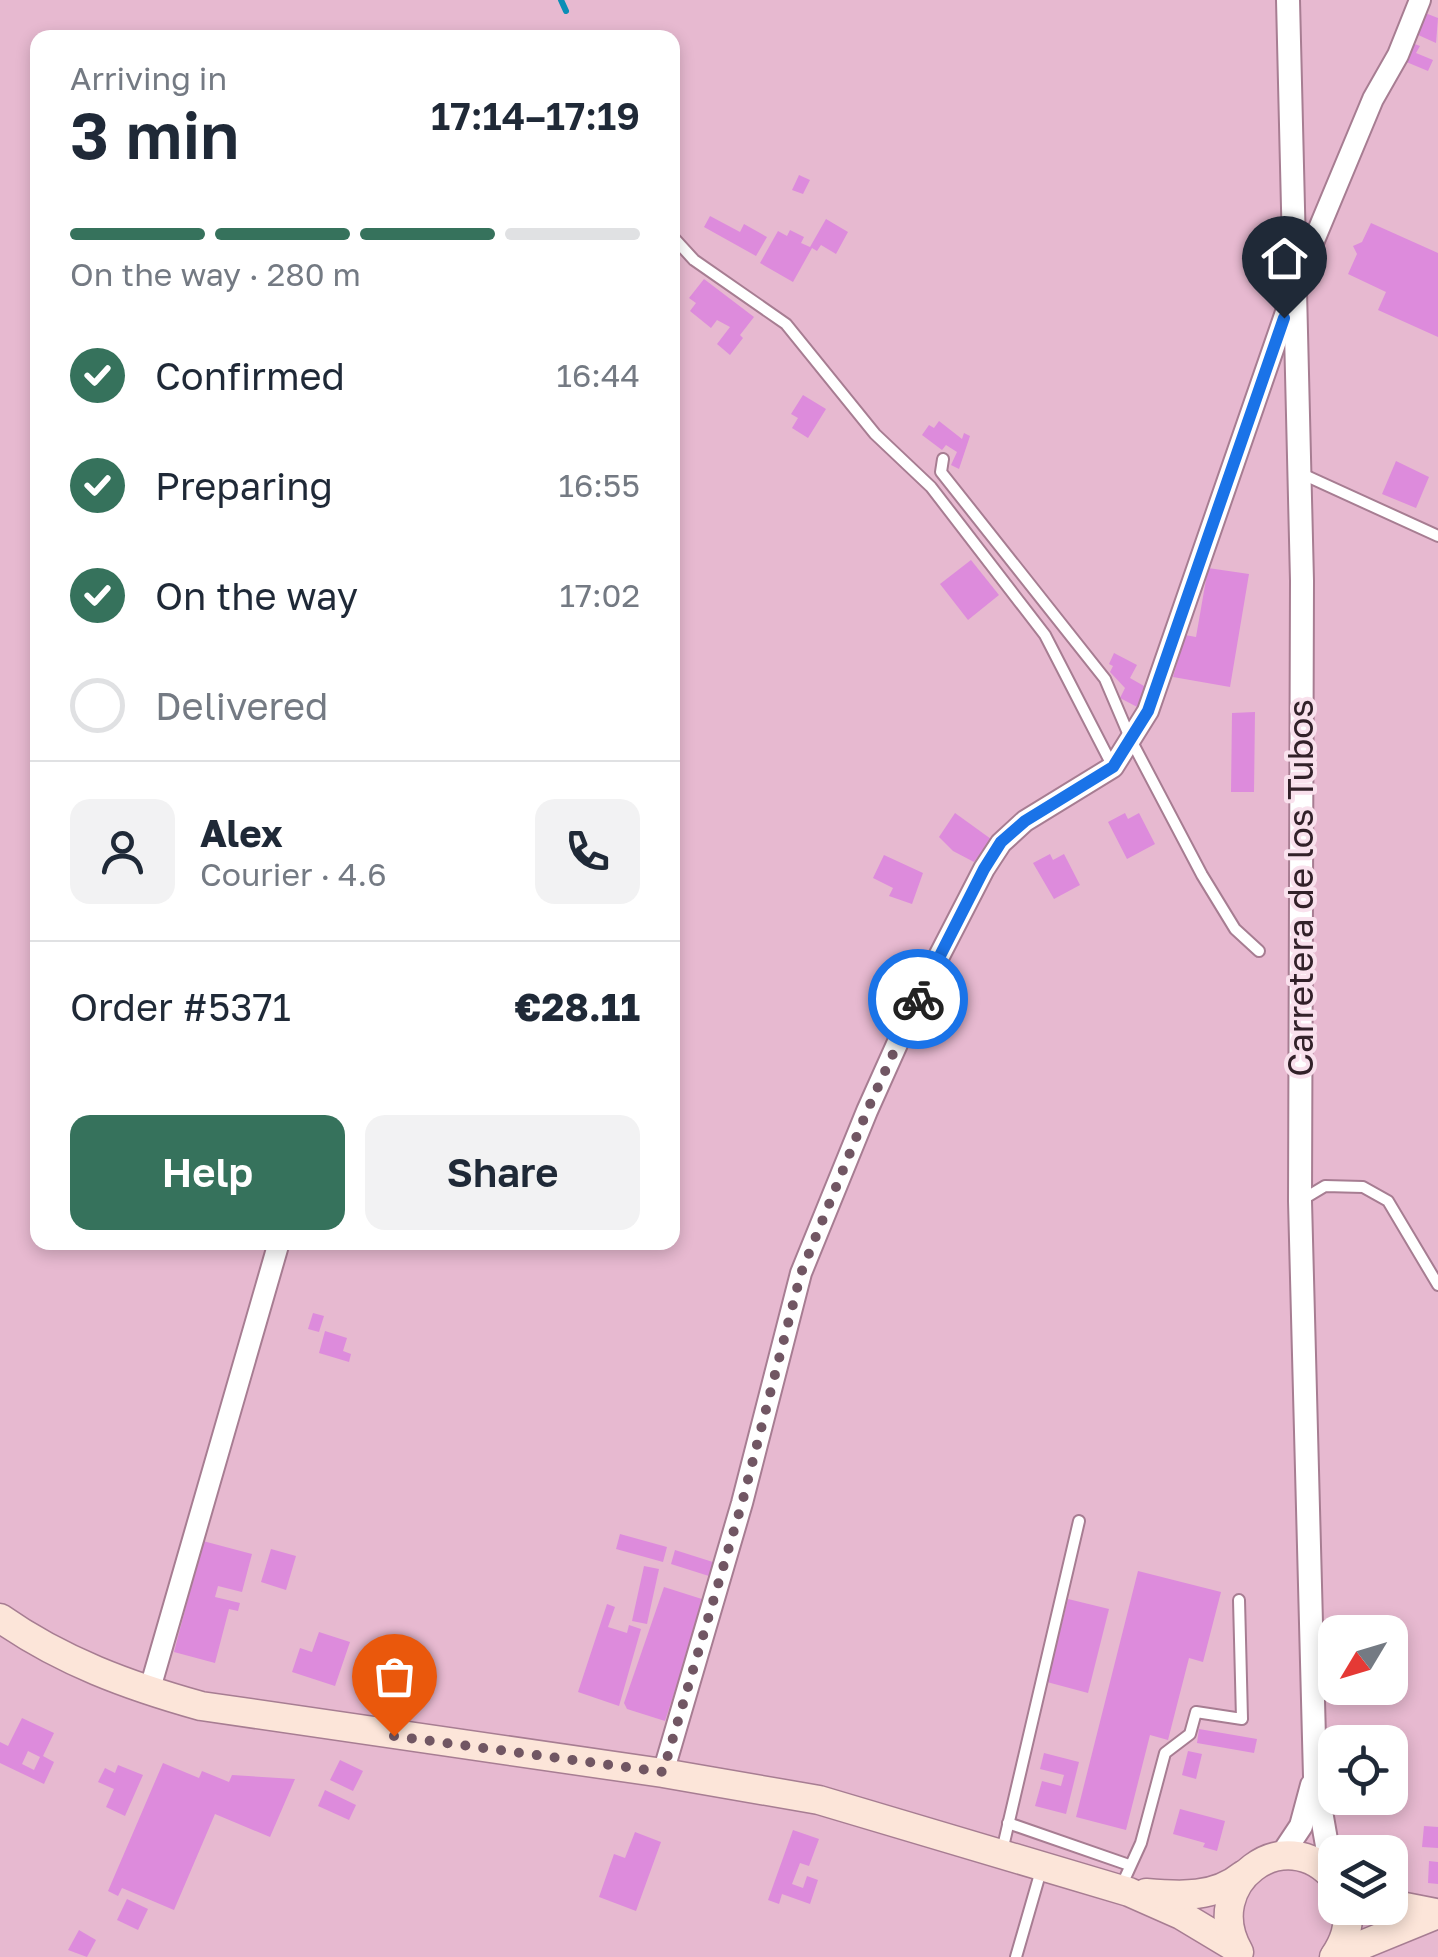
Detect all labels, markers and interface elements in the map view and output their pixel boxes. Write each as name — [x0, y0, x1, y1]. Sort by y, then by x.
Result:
text: Arriving in — [70, 59, 227, 97]
text: 17:14–17:19 — [431, 93, 640, 138]
text: 3 min — [70, 95, 239, 173]
pin — [1242, 216, 1327, 319]
icon: home — [1257, 231, 1312, 286]
text: On the way · 280 m — [70, 255, 361, 293]
icon: check — [70, 348, 125, 403]
text: Confirmed — [155, 353, 345, 398]
text: 16:44 — [556, 356, 640, 394]
icon: check — [70, 458, 125, 513]
text: Preparing — [155, 463, 333, 508]
text: 16:55 — [558, 466, 640, 504]
icon: check — [70, 568, 125, 623]
text: On the way — [155, 573, 358, 618]
text: 17:02 — [560, 576, 640, 614]
text: Delivered — [155, 683, 328, 728]
street label: Carretera de los Tubos — [1279, 699, 1321, 1077]
button: person — [70, 799, 175, 904]
button: phone — [535, 799, 640, 904]
text: Alex — [200, 810, 283, 855]
text: Courier · 4.6 — [200, 855, 387, 893]
courier — [868, 949, 968, 1049]
icon: bike — [891, 972, 946, 1027]
text: Order #5371 — [70, 984, 291, 1029]
text: €28.11 — [514, 984, 640, 1029]
button: Help — [70, 1115, 345, 1230]
button: Share — [365, 1115, 640, 1230]
north arrow — [1318, 1615, 1408, 1705]
map controls — [1318, 1615, 1408, 1925]
pin — [352, 1634, 437, 1737]
icon: bag — [367, 1649, 422, 1704]
button: locate — [1318, 1725, 1408, 1815]
button: layers — [1318, 1835, 1408, 1925]

